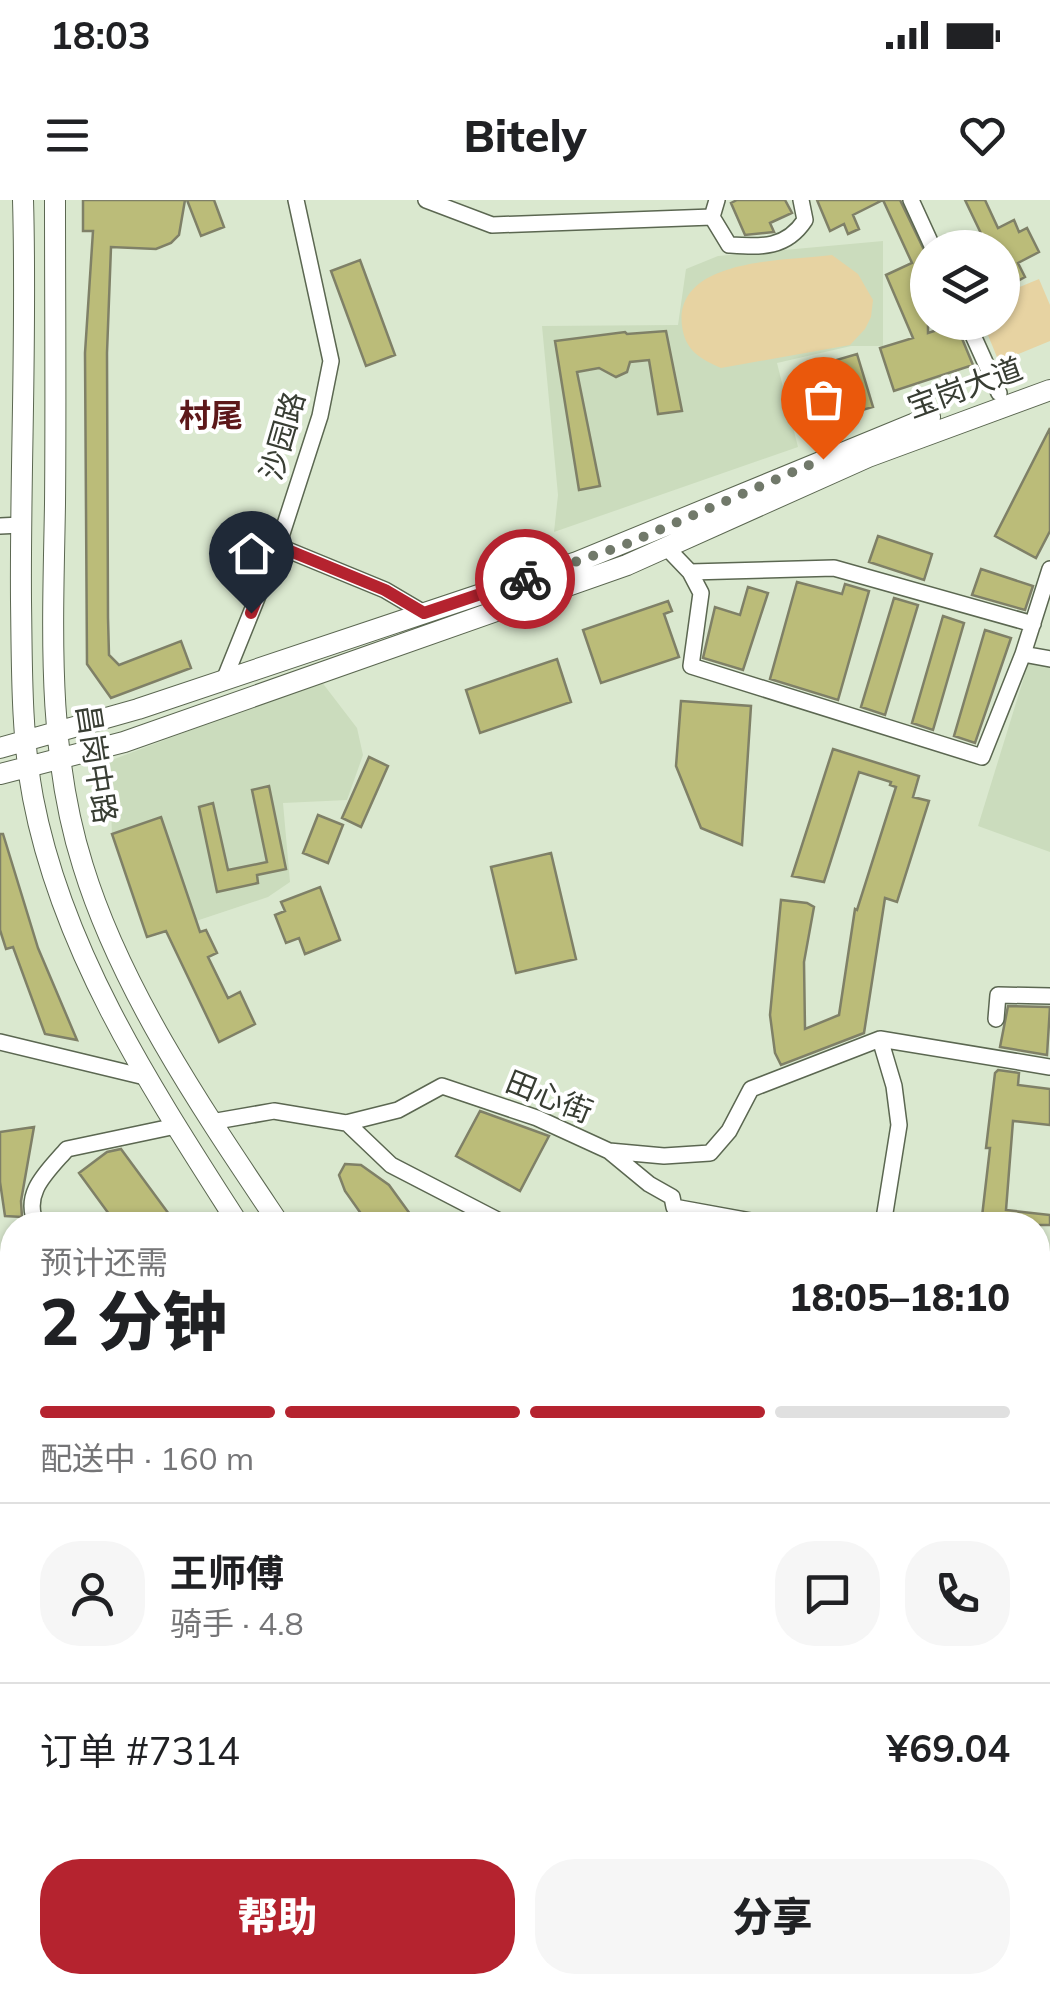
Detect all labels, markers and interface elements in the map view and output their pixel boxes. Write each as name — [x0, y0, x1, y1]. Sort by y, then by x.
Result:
text: 18:03 — [50, 11, 151, 59]
text: Bitely — [463, 107, 587, 163]
icon: menu — [40, 108, 95, 163]
icon: heart — [955, 108, 1010, 163]
map controls — [910, 230, 1020, 340]
button: layers — [910, 230, 1020, 340]
street label: 宝岗大道 — [902, 349, 1028, 425]
pin — [781, 357, 866, 460]
icon: bag — [796, 372, 851, 427]
street label: 沙园路 — [251, 387, 313, 484]
district label: 村尾 — [179, 395, 243, 435]
pin — [209, 511, 294, 614]
icon: home — [224, 526, 279, 581]
courier — [475, 529, 575, 629]
icon: bike — [498, 552, 553, 607]
street label: 昌岗中路 — [69, 702, 125, 826]
street label: 田心街 — [501, 1062, 598, 1131]
text: 预计还需 — [40, 1242, 168, 1282]
text: 18:05–18:10 — [789, 1273, 1010, 1321]
text: 2 分钟 — [40, 1280, 227, 1361]
text: 配送中 · 160 m — [40, 1438, 254, 1478]
button: person — [40, 1541, 145, 1646]
button: chat — [775, 1541, 880, 1646]
button: phone — [905, 1541, 1010, 1646]
text: 王师傅 — [170, 1549, 284, 1597]
text: 骑手 · 4.8 — [170, 1603, 304, 1643]
text: ¥69.04 — [887, 1724, 1010, 1772]
text: 订单 #7314 — [40, 1727, 240, 1775]
button: 帮助 — [40, 1859, 515, 1974]
button: 分享 — [535, 1859, 1010, 1974]

